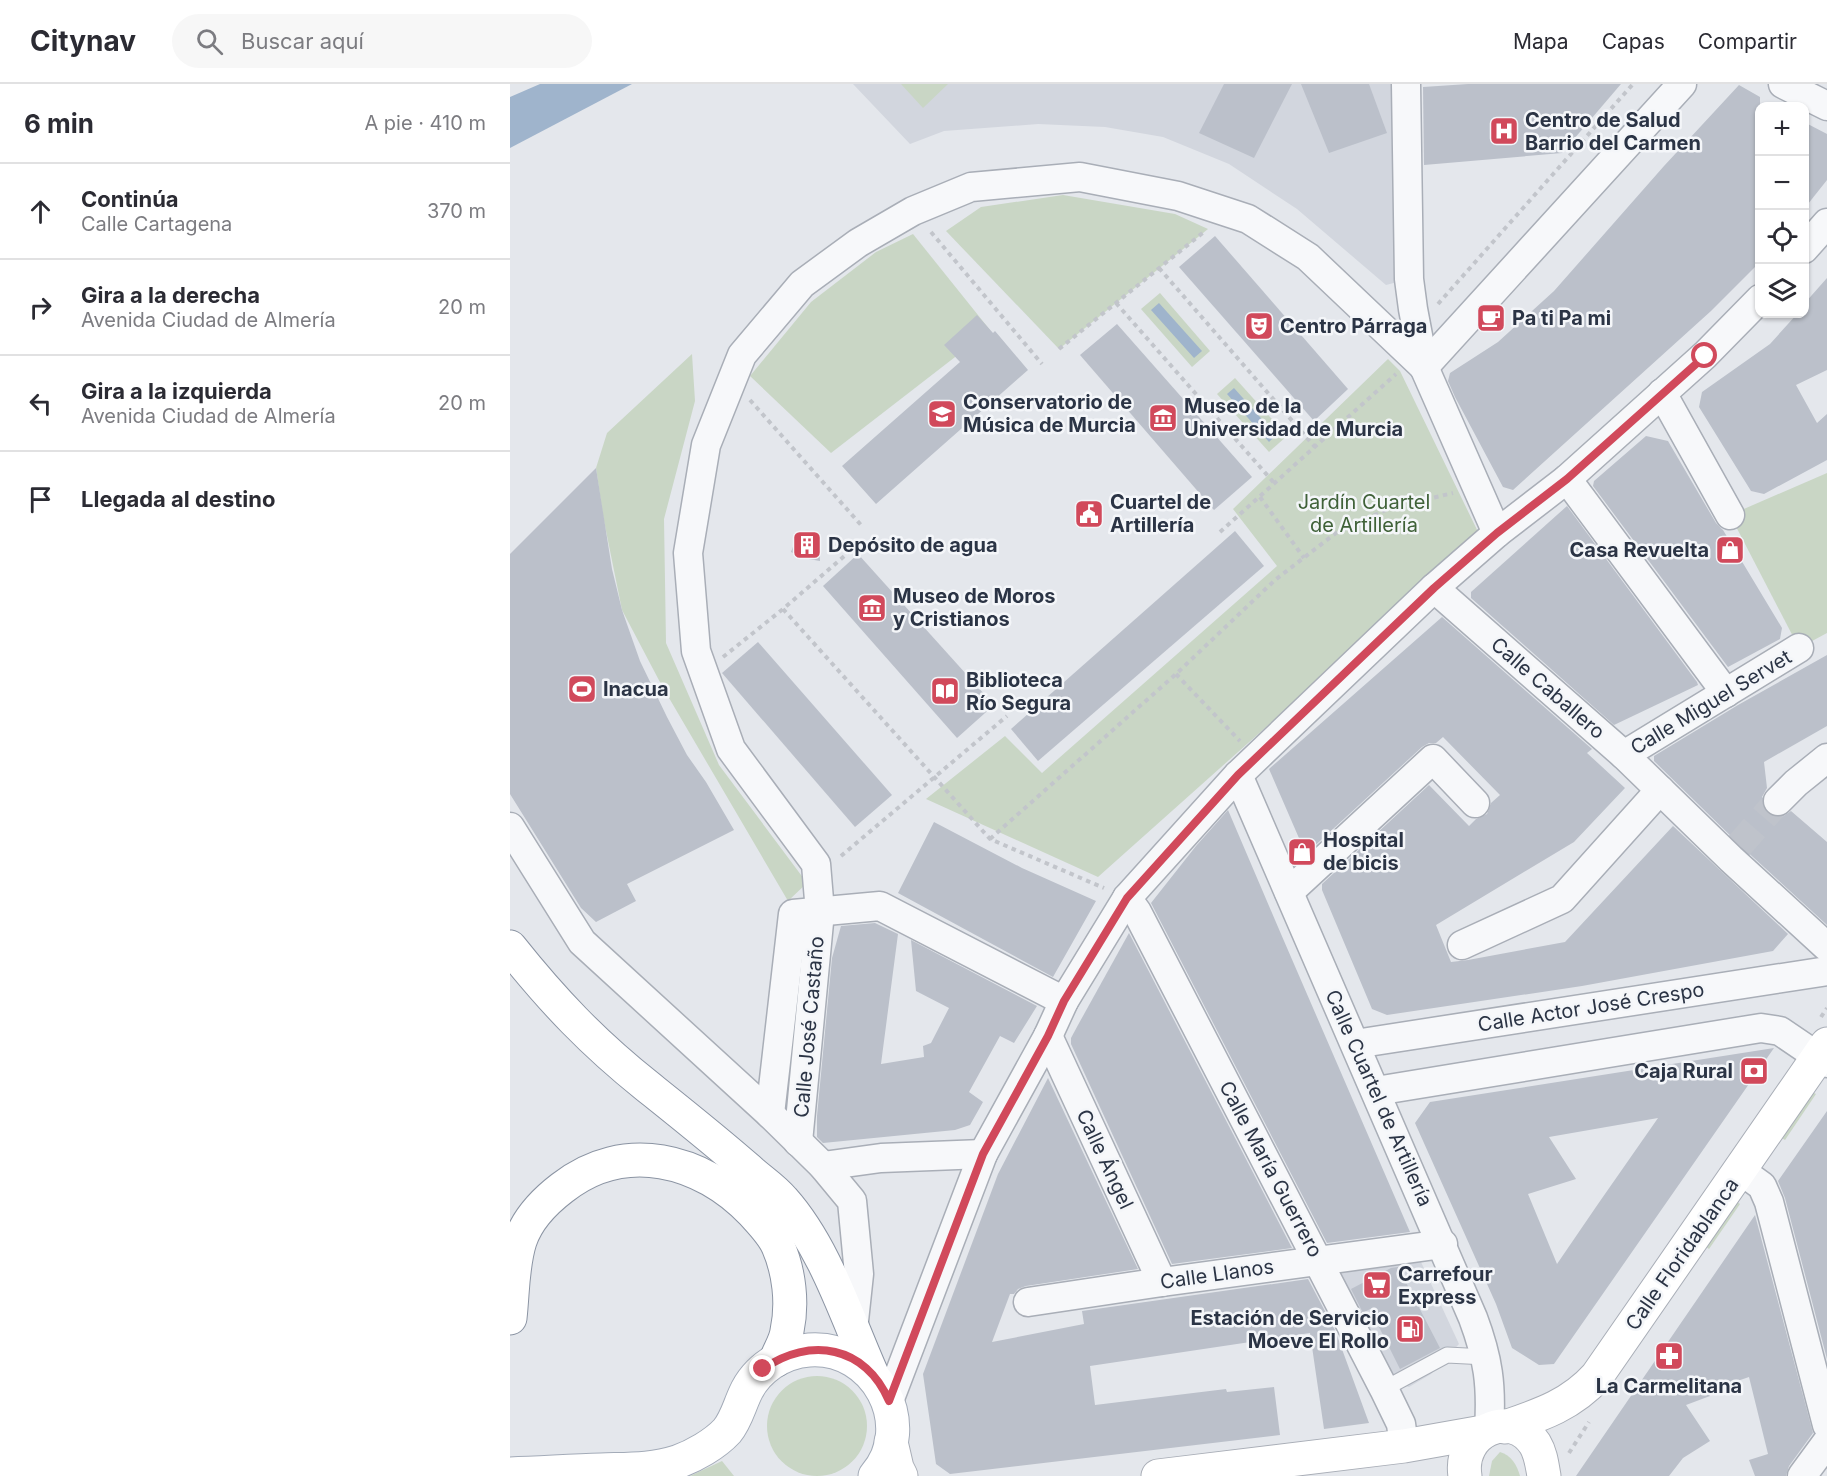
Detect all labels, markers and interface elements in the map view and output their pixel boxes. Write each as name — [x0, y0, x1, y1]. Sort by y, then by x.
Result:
search box — [172, 14, 592, 68]
text: Citynav — [30, 24, 136, 58]
icon: search — [193, 25, 226, 58]
text: Buscar aquí — [241, 28, 364, 54]
text: Mapa — [1513, 29, 1569, 54]
text: Capas — [1602, 29, 1665, 54]
text: Compartir — [1698, 29, 1797, 54]
map controls — [1755, 102, 1809, 318]
button: + — [1755, 102, 1809, 156]
text: 6 min — [24, 108, 94, 139]
place label: Centro de Salud Barrio del Carmen — [1525, 108, 1701, 155]
text: A pie · 410 m — [364, 111, 486, 135]
hospital icon: Centro de Salud Barrio del Carmen — [1488, 115, 1520, 147]
button: − — [1755, 156, 1809, 210]
text: Continúa — [81, 186, 179, 212]
icon: ahead — [24, 195, 57, 228]
text: 370 m — [427, 199, 486, 223]
button: locate — [1755, 210, 1809, 264]
text: Calle Cartagena — [81, 212, 232, 236]
button: layers — [1755, 264, 1809, 318]
text: Gira a la derecha — [81, 282, 260, 308]
icon: right — [24, 291, 57, 324]
text: 20 m — [438, 295, 486, 319]
cafe icon: Pa ti Pa mi — [1475, 302, 1507, 334]
place label: Pa ti Pa mi — [1512, 306, 1611, 330]
text: Avenida Ciudad de Almería — [81, 308, 336, 332]
theatre icon: Centro Párraga — [1243, 310, 1275, 342]
place label: Centro Párraga — [1280, 314, 1427, 338]
route start — [1691, 342, 1717, 368]
text: Gira a la izquierda — [81, 378, 272, 404]
icon: left — [24, 387, 57, 420]
place label: Conservatorio de Música de Murcia — [963, 390, 1136, 437]
text: 20 m — [438, 391, 486, 415]
place label: Museo de la Universidad de Murcia — [1184, 394, 1403, 441]
school or university icon: Conservatorio de Música de Murcia — [926, 398, 958, 430]
museum icon: Museo de la Universidad de Murcia — [1147, 402, 1179, 434]
text: Avenida Ciudad de Almería — [81, 404, 336, 428]
icon: arrive — [24, 483, 57, 516]
text: Llegada al destino — [81, 486, 275, 512]
place label: Cuartel de Artillería — [1110, 490, 1211, 537]
park label: Jardín Cuartel de Artillería — [1298, 490, 1430, 537]
public building icon: Cuartel de Artillería — [1073, 498, 1105, 530]
building icon: Depósito de agua — [791, 529, 823, 561]
place label: Depósito de agua — [828, 533, 998, 557]
shop icon: Casa Revuelta — [1714, 534, 1746, 566]
place label: Casa Revuelta — [1569, 538, 1709, 562]
place label: Museo de Moros y Cristianos — [893, 584, 1055, 631]
museum icon: Museo de Moros y Cristianos — [856, 592, 888, 624]
street label: Calle Caballero — [1486, 632, 1610, 744]
street label: Calle Miguel Servet — [1626, 644, 1796, 760]
place label: Biblioteca Río Segura — [966, 668, 1071, 715]
sports icon: Inacua — [566, 673, 598, 705]
library icon: Biblioteca Río Segura — [929, 675, 961, 707]
place label: Inacua — [603, 677, 669, 701]
place label: Hospital de bicis — [1323, 828, 1404, 875]
shop icon: Hospital de bicis — [1286, 836, 1318, 868]
street label: Calle José Castaño — [789, 935, 829, 1119]
street label: Calle Actor José Crespo — [1476, 977, 1706, 1037]
street label: Calle Cuartel de Artillería — [1320, 986, 1438, 1210]
bank icon: Caja Rural — [1738, 1055, 1770, 1087]
place label: Caja Rural — [1634, 1059, 1733, 1083]
street label: Calle María Guerrero — [1214, 1077, 1328, 1261]
street label: Calle Ángel — [1071, 1105, 1139, 1213]
street label: Calle Floridablanca — [1620, 1173, 1744, 1335]
street label: Calle Llanos — [1159, 1254, 1275, 1294]
place label: Carrefour Express — [1398, 1262, 1493, 1309]
supermarket icon: Carrefour Express — [1361, 1269, 1393, 1301]
place label: Estación de Servicio Moeve El Rollo — [1190, 1306, 1389, 1353]
fuel station icon: Estación de Servicio Moeve El Rollo — [1394, 1313, 1426, 1345]
pharmacy icon: La Carmelitana — [1653, 1340, 1685, 1372]
route end — [749, 1355, 775, 1381]
place label: La Carmelitana — [1596, 1374, 1742, 1398]

